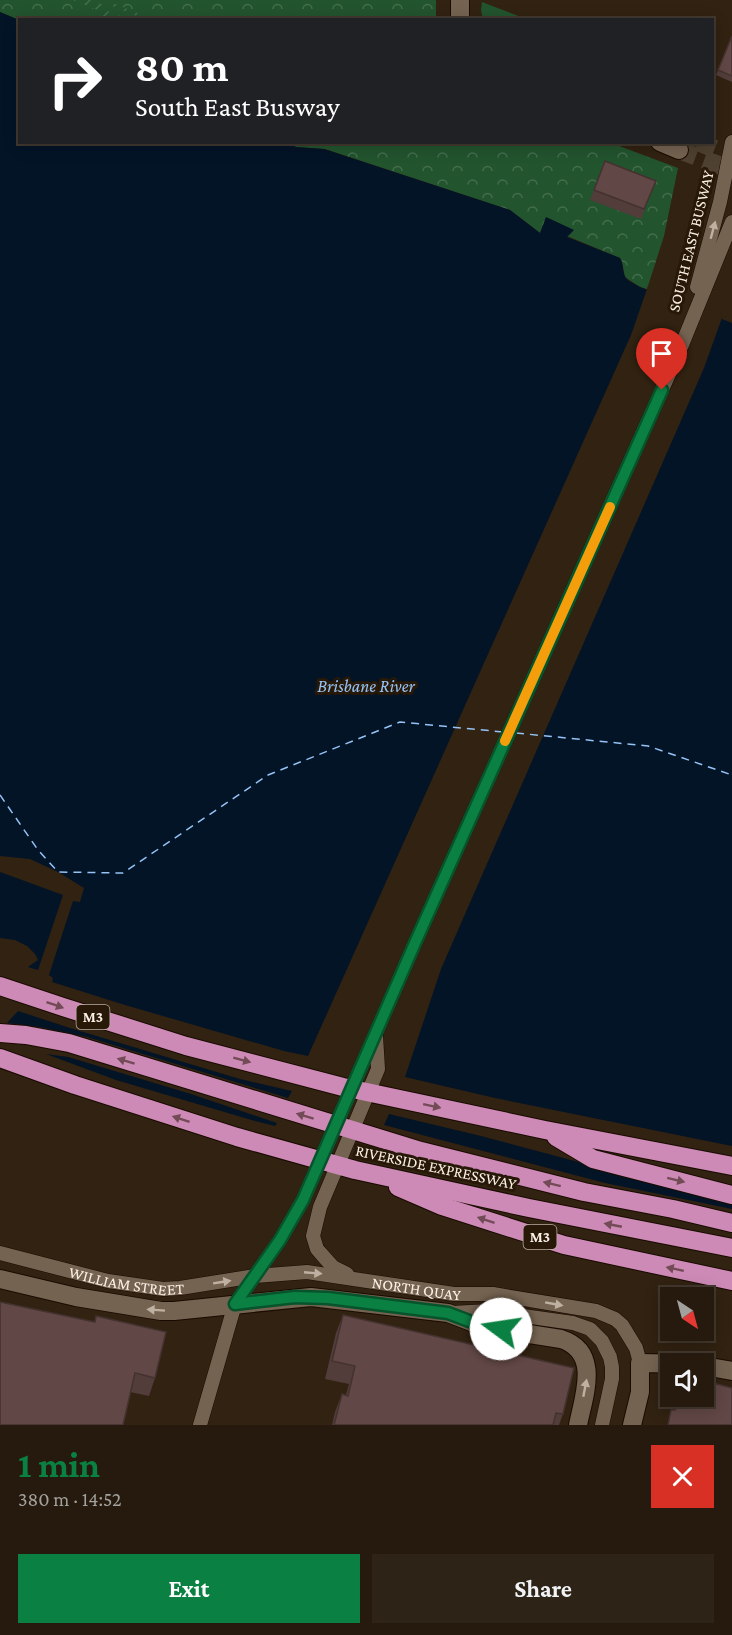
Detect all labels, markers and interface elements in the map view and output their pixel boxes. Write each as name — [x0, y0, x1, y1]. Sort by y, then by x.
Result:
icon: right — [36, 42, 114, 120]
text: 80 m — [135, 43, 229, 90]
text: South East Busway — [135, 92, 340, 122]
street label: SOUTH EAST BUSWAY — [665, 168, 717, 313]
one-way arrow — [709, 221, 718, 239]
pin — [636, 328, 687, 390]
icon: arrive — [645, 337, 678, 370]
water label: Brisbane River — [317, 676, 416, 696]
one-way arrow — [46, 1001, 64, 1010]
road number: M3 — [76, 1005, 110, 1029]
one-way arrow — [117, 1056, 135, 1065]
one-way arrow — [233, 1056, 251, 1066]
one-way arrow — [423, 1102, 442, 1111]
one-way arrow — [296, 1111, 314, 1120]
one-way arrow — [172, 1114, 190, 1123]
street label: RIVERSIDE EXPRESSWAY — [354, 1142, 518, 1192]
one-way arrow — [667, 1176, 685, 1186]
one-way arrow — [543, 1178, 561, 1188]
one-way arrow — [477, 1215, 495, 1224]
one-way arrow — [604, 1219, 622, 1229]
road number: M3 — [524, 1225, 556, 1249]
street label: WILLIAM STREET — [67, 1263, 185, 1298]
one-way arrow — [666, 1263, 684, 1273]
one-way arrow — [304, 1268, 323, 1278]
street label: NORTH QUAY — [371, 1273, 461, 1303]
one-way arrow — [212, 1277, 231, 1286]
north arrow — [660, 1287, 714, 1341]
map controls — [660, 1287, 714, 1407]
position arrow — [469, 1297, 533, 1361]
one-way arrow — [545, 1300, 564, 1309]
one-way arrow — [147, 1305, 166, 1315]
button: sound — [660, 1353, 714, 1407]
one-way arrow — [581, 1378, 590, 1397]
text: 1 min — [18, 1445, 100, 1485]
button: close — [651, 1445, 714, 1508]
text: 380 m · 14:52 — [18, 1488, 122, 1510]
button: Exit — [18, 1554, 360, 1623]
button: Share — [372, 1554, 714, 1623]

